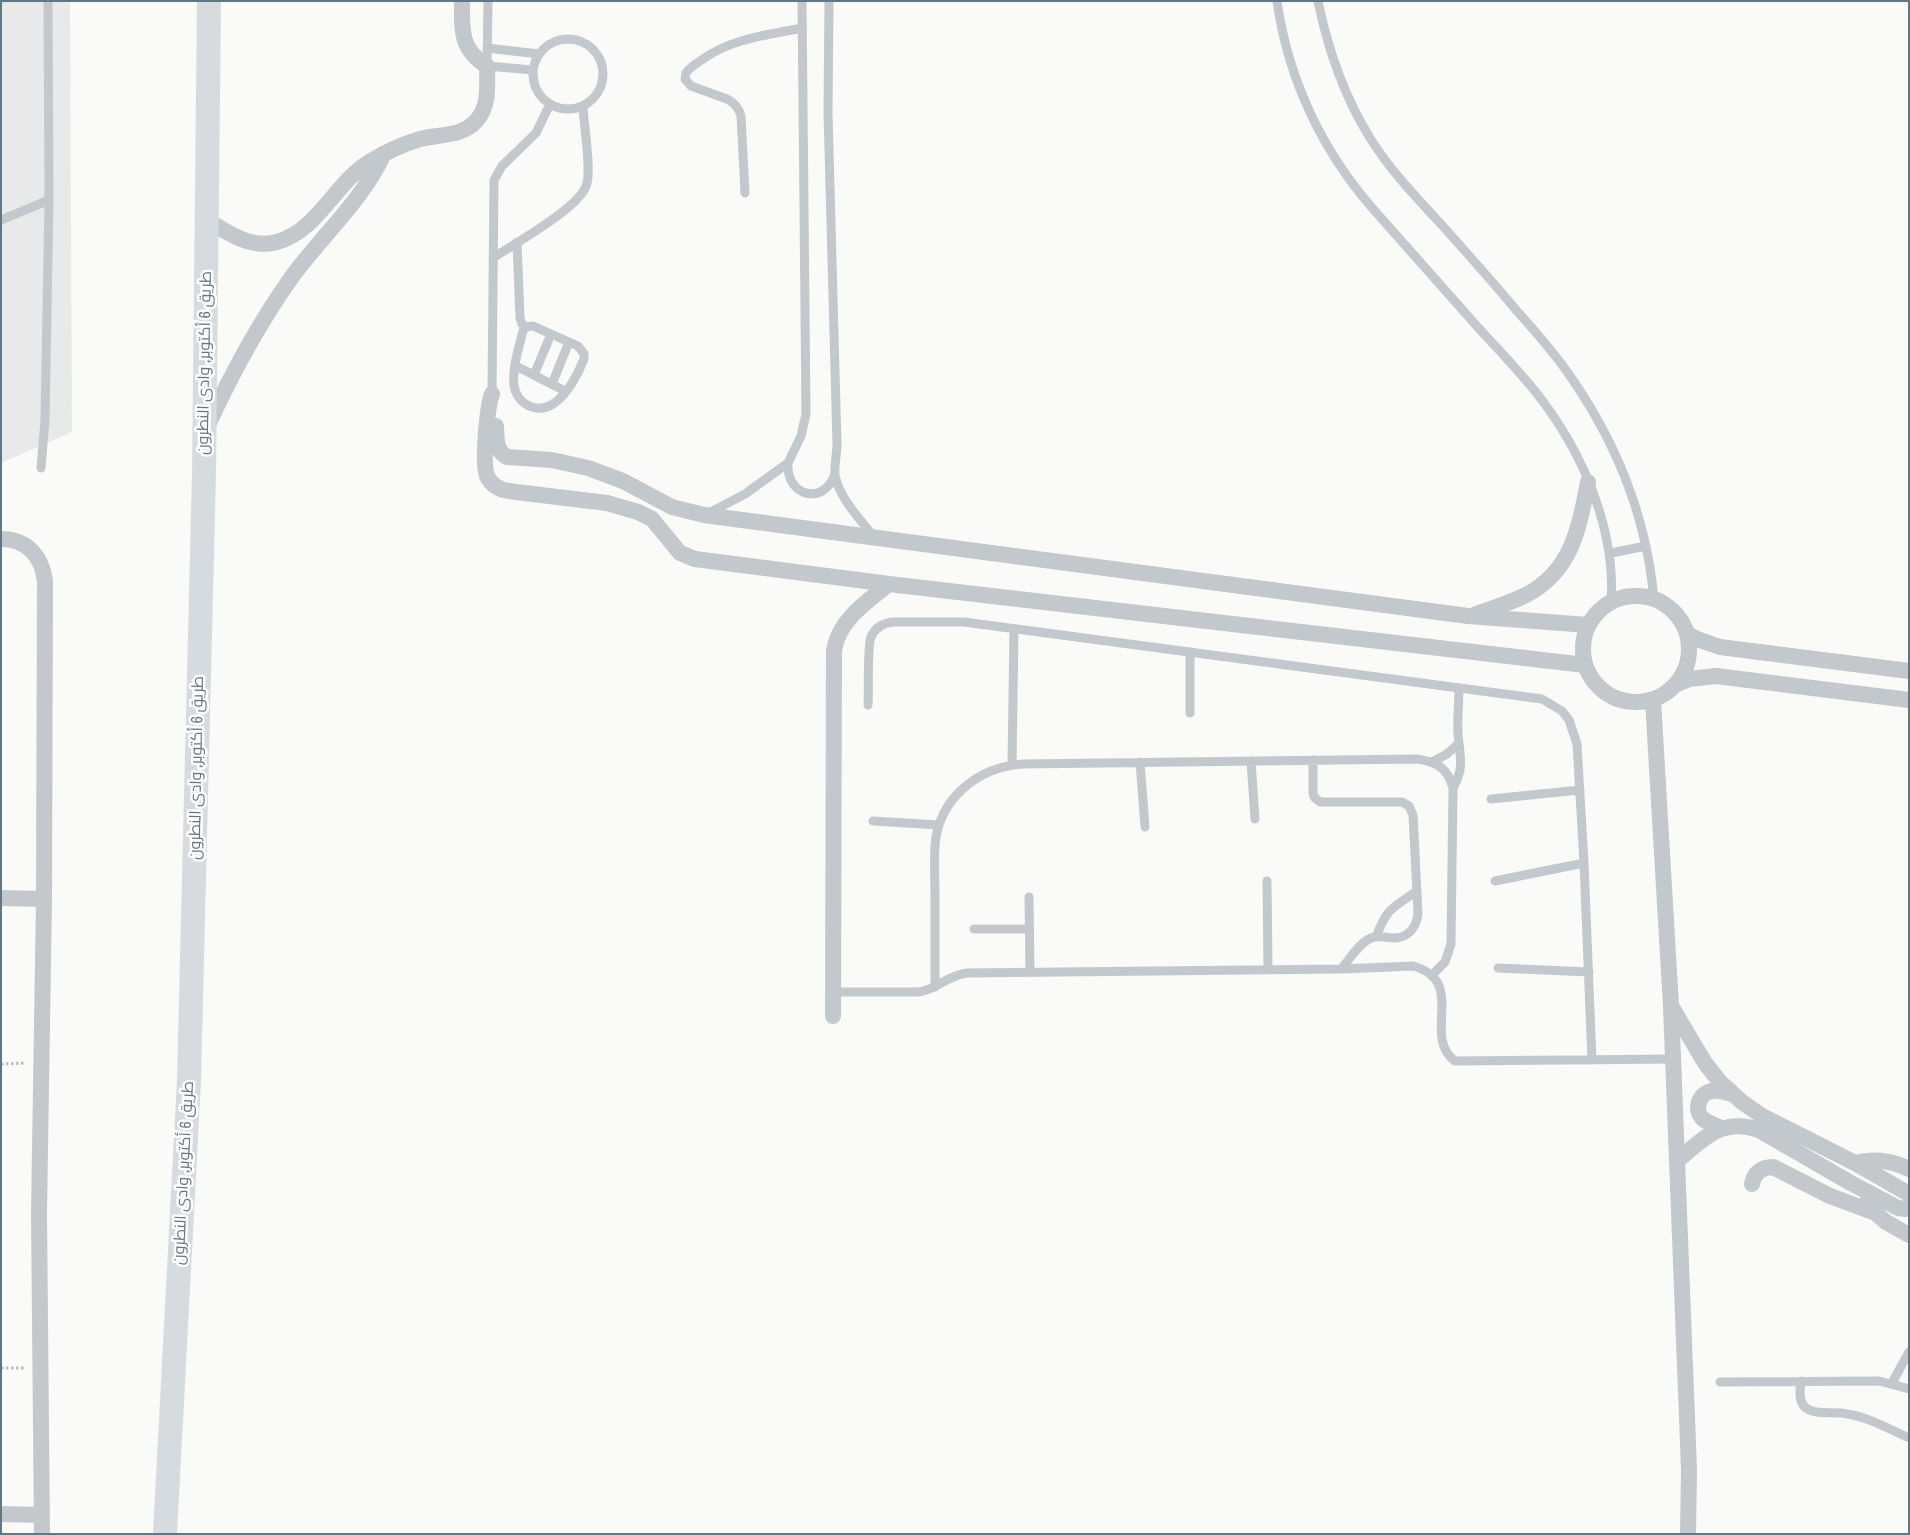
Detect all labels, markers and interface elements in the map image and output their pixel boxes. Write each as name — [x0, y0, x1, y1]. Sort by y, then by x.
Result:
street label: طريق 6 أكتوبر, وادى النطرون — [194, 271, 216, 455]
street label: طريق 6 أكتوبر, وادى النطرون — [186, 676, 208, 860]
street label: طريق 6 أكتوبر, وادى النطرون — [170, 1081, 198, 1265]

